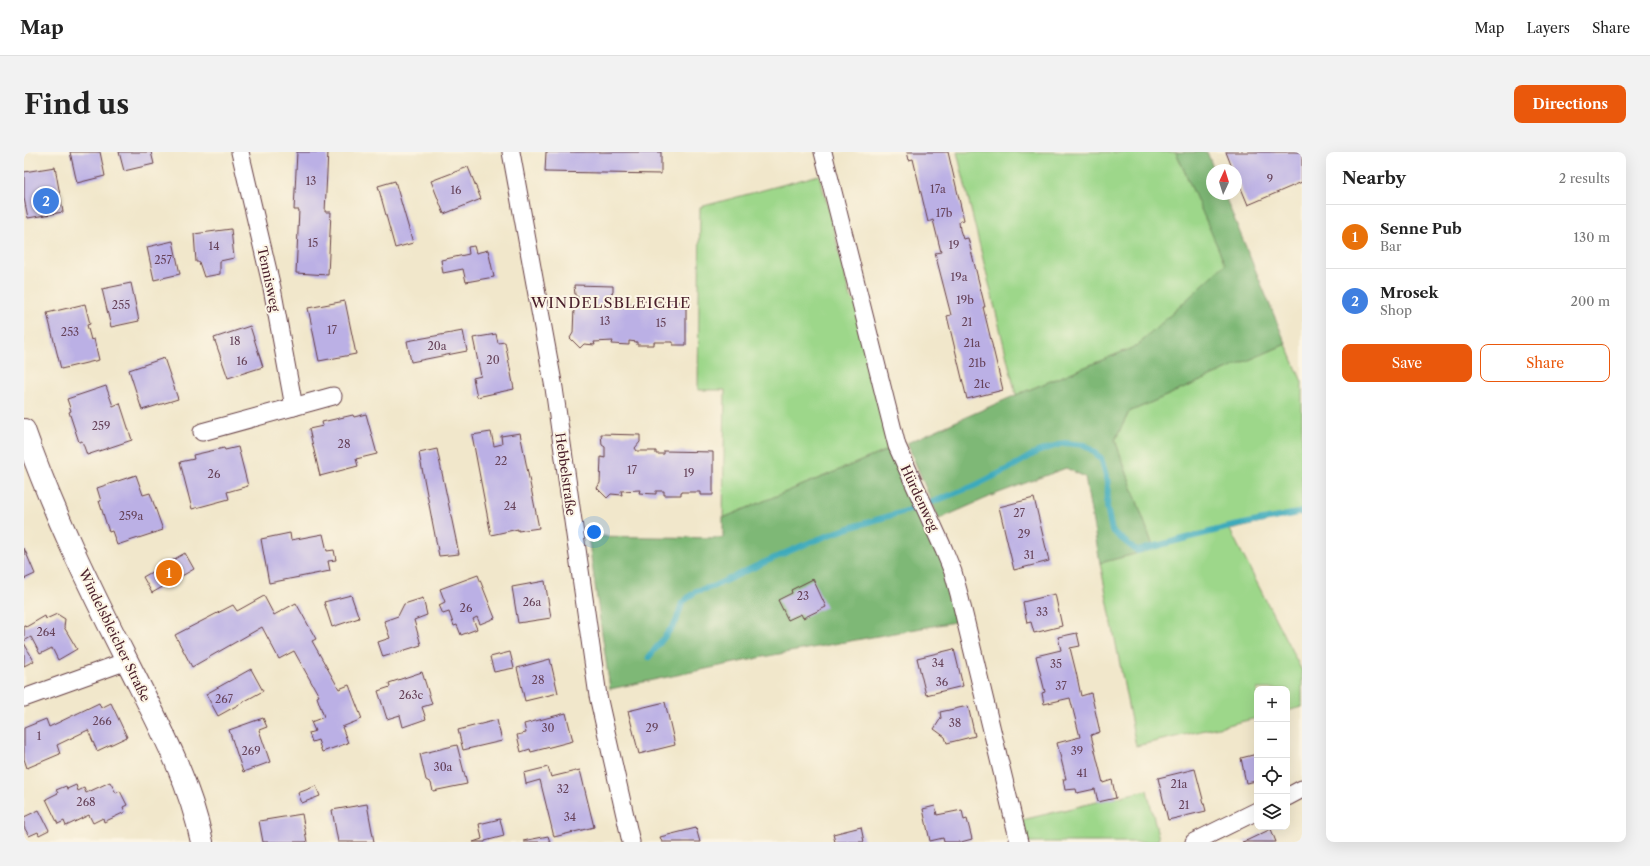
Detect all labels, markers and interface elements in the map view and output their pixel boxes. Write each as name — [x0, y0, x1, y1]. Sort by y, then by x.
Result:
text: Map — [20, 16, 64, 39]
text: Map — [1474, 19, 1504, 37]
text: Layers — [1526, 19, 1570, 37]
text: Share — [1592, 19, 1630, 37]
button: Directions — [1514, 85, 1626, 123]
text: Find us — [24, 87, 129, 121]
north arrow — [1206, 164, 1242, 200]
text: Nearby — [1342, 168, 1406, 188]
text: 2 results — [1559, 170, 1610, 186]
house number: 9 — [1267, 172, 1273, 186]
house number: 13 — [306, 174, 316, 188]
house number: 17a — [930, 182, 946, 196]
house number: 16 — [450, 183, 462, 197]
pin: 2 — [33, 186, 59, 216]
house number: 17b — [936, 206, 953, 220]
text: Senne Pub — [1380, 219, 1462, 238]
text: 1 — [1352, 229, 1358, 245]
text: 130 m — [1574, 229, 1610, 245]
house number: 15 — [308, 236, 318, 250]
house number: 19 — [948, 238, 960, 252]
text: Bar — [1380, 238, 1401, 254]
house number: 14 — [209, 239, 219, 253]
street label: Tennisweg — [254, 245, 284, 313]
house number: 257 — [154, 253, 172, 267]
house number: 19a — [951, 270, 968, 284]
text: Mrosek — [1380, 283, 1438, 302]
district label: WINDELSBLEICHE — [530, 293, 691, 312]
house number: 19b — [956, 293, 974, 307]
text: 2 — [1351, 293, 1359, 309]
text: 200 m — [1570, 293, 1610, 309]
house number: 255 — [112, 298, 130, 312]
text: Shop — [1380, 302, 1412, 318]
house number: 13 — [600, 314, 610, 328]
house number: 21 — [962, 315, 973, 329]
house number: 15 — [656, 316, 666, 330]
house number: 17 — [327, 323, 338, 337]
house number: 253 — [61, 325, 79, 339]
house number: 18 — [229, 334, 241, 348]
house number: 21a — [964, 336, 981, 350]
house number: 20a — [427, 339, 447, 353]
button: Save — [1342, 344, 1472, 382]
button: Share — [1480, 344, 1610, 382]
house number: 20 — [486, 353, 500, 367]
house number: 16 — [236, 354, 248, 368]
house number: 21b — [968, 356, 986, 370]
house number: 21c — [974, 377, 991, 391]
house number: 259 — [92, 419, 110, 433]
street label: Hebbelstraße — [552, 431, 580, 517]
house number: 28 — [338, 437, 350, 451]
house number: 22 — [495, 454, 507, 468]
street label: Hürdenweg — [898, 462, 942, 534]
house number: 17 — [627, 463, 638, 477]
house number: 19 — [683, 466, 695, 480]
house number: 26 — [208, 467, 221, 481]
house number: 24 — [504, 499, 516, 513]
house number: 27 — [1013, 506, 1025, 520]
house number: 259a — [119, 509, 143, 523]
your location — [584, 522, 604, 542]
house number: 29 — [1018, 527, 1030, 541]
house number: 31 — [1024, 548, 1035, 562]
pin: 1 — [156, 558, 182, 588]
street label: Windelsbleicher Straße — [75, 565, 154, 704]
house number: 23 — [797, 589, 809, 603]
house number: 26a — [523, 595, 541, 609]
house number: 26 — [460, 601, 473, 615]
house number: 33 — [1036, 605, 1048, 619]
house number: 264 — [36, 625, 56, 639]
house number: 34 — [932, 656, 944, 670]
house number: 35 — [1050, 657, 1062, 671]
house number: 28 — [532, 673, 544, 687]
house number: 36 — [936, 675, 949, 689]
house number: 37 — [1055, 679, 1067, 693]
map controls — [1254, 686, 1290, 830]
button: + — [1254, 686, 1290, 722]
house number: 263c — [399, 688, 424, 702]
house number: 267 — [215, 692, 234, 706]
house number: 266 — [92, 714, 112, 728]
house number: 38 — [949, 716, 961, 730]
house number: 30 — [541, 721, 555, 735]
house number: 29 — [646, 721, 658, 735]
button: − — [1254, 722, 1290, 758]
house number: 1 — [37, 729, 42, 743]
house number: 269 — [241, 744, 261, 758]
house number: 39 — [1071, 744, 1083, 758]
button: locate — [1254, 758, 1290, 794]
house number: 30a — [434, 760, 453, 774]
house number: 41 — [1077, 766, 1088, 780]
house number: 21a — [1171, 777, 1188, 791]
house number: 32 — [557, 782, 569, 796]
button: layers — [1254, 794, 1290, 830]
house number: 268 — [76, 795, 96, 809]
house number: 21 — [1179, 798, 1190, 812]
house number: 34 — [564, 810, 576, 824]

